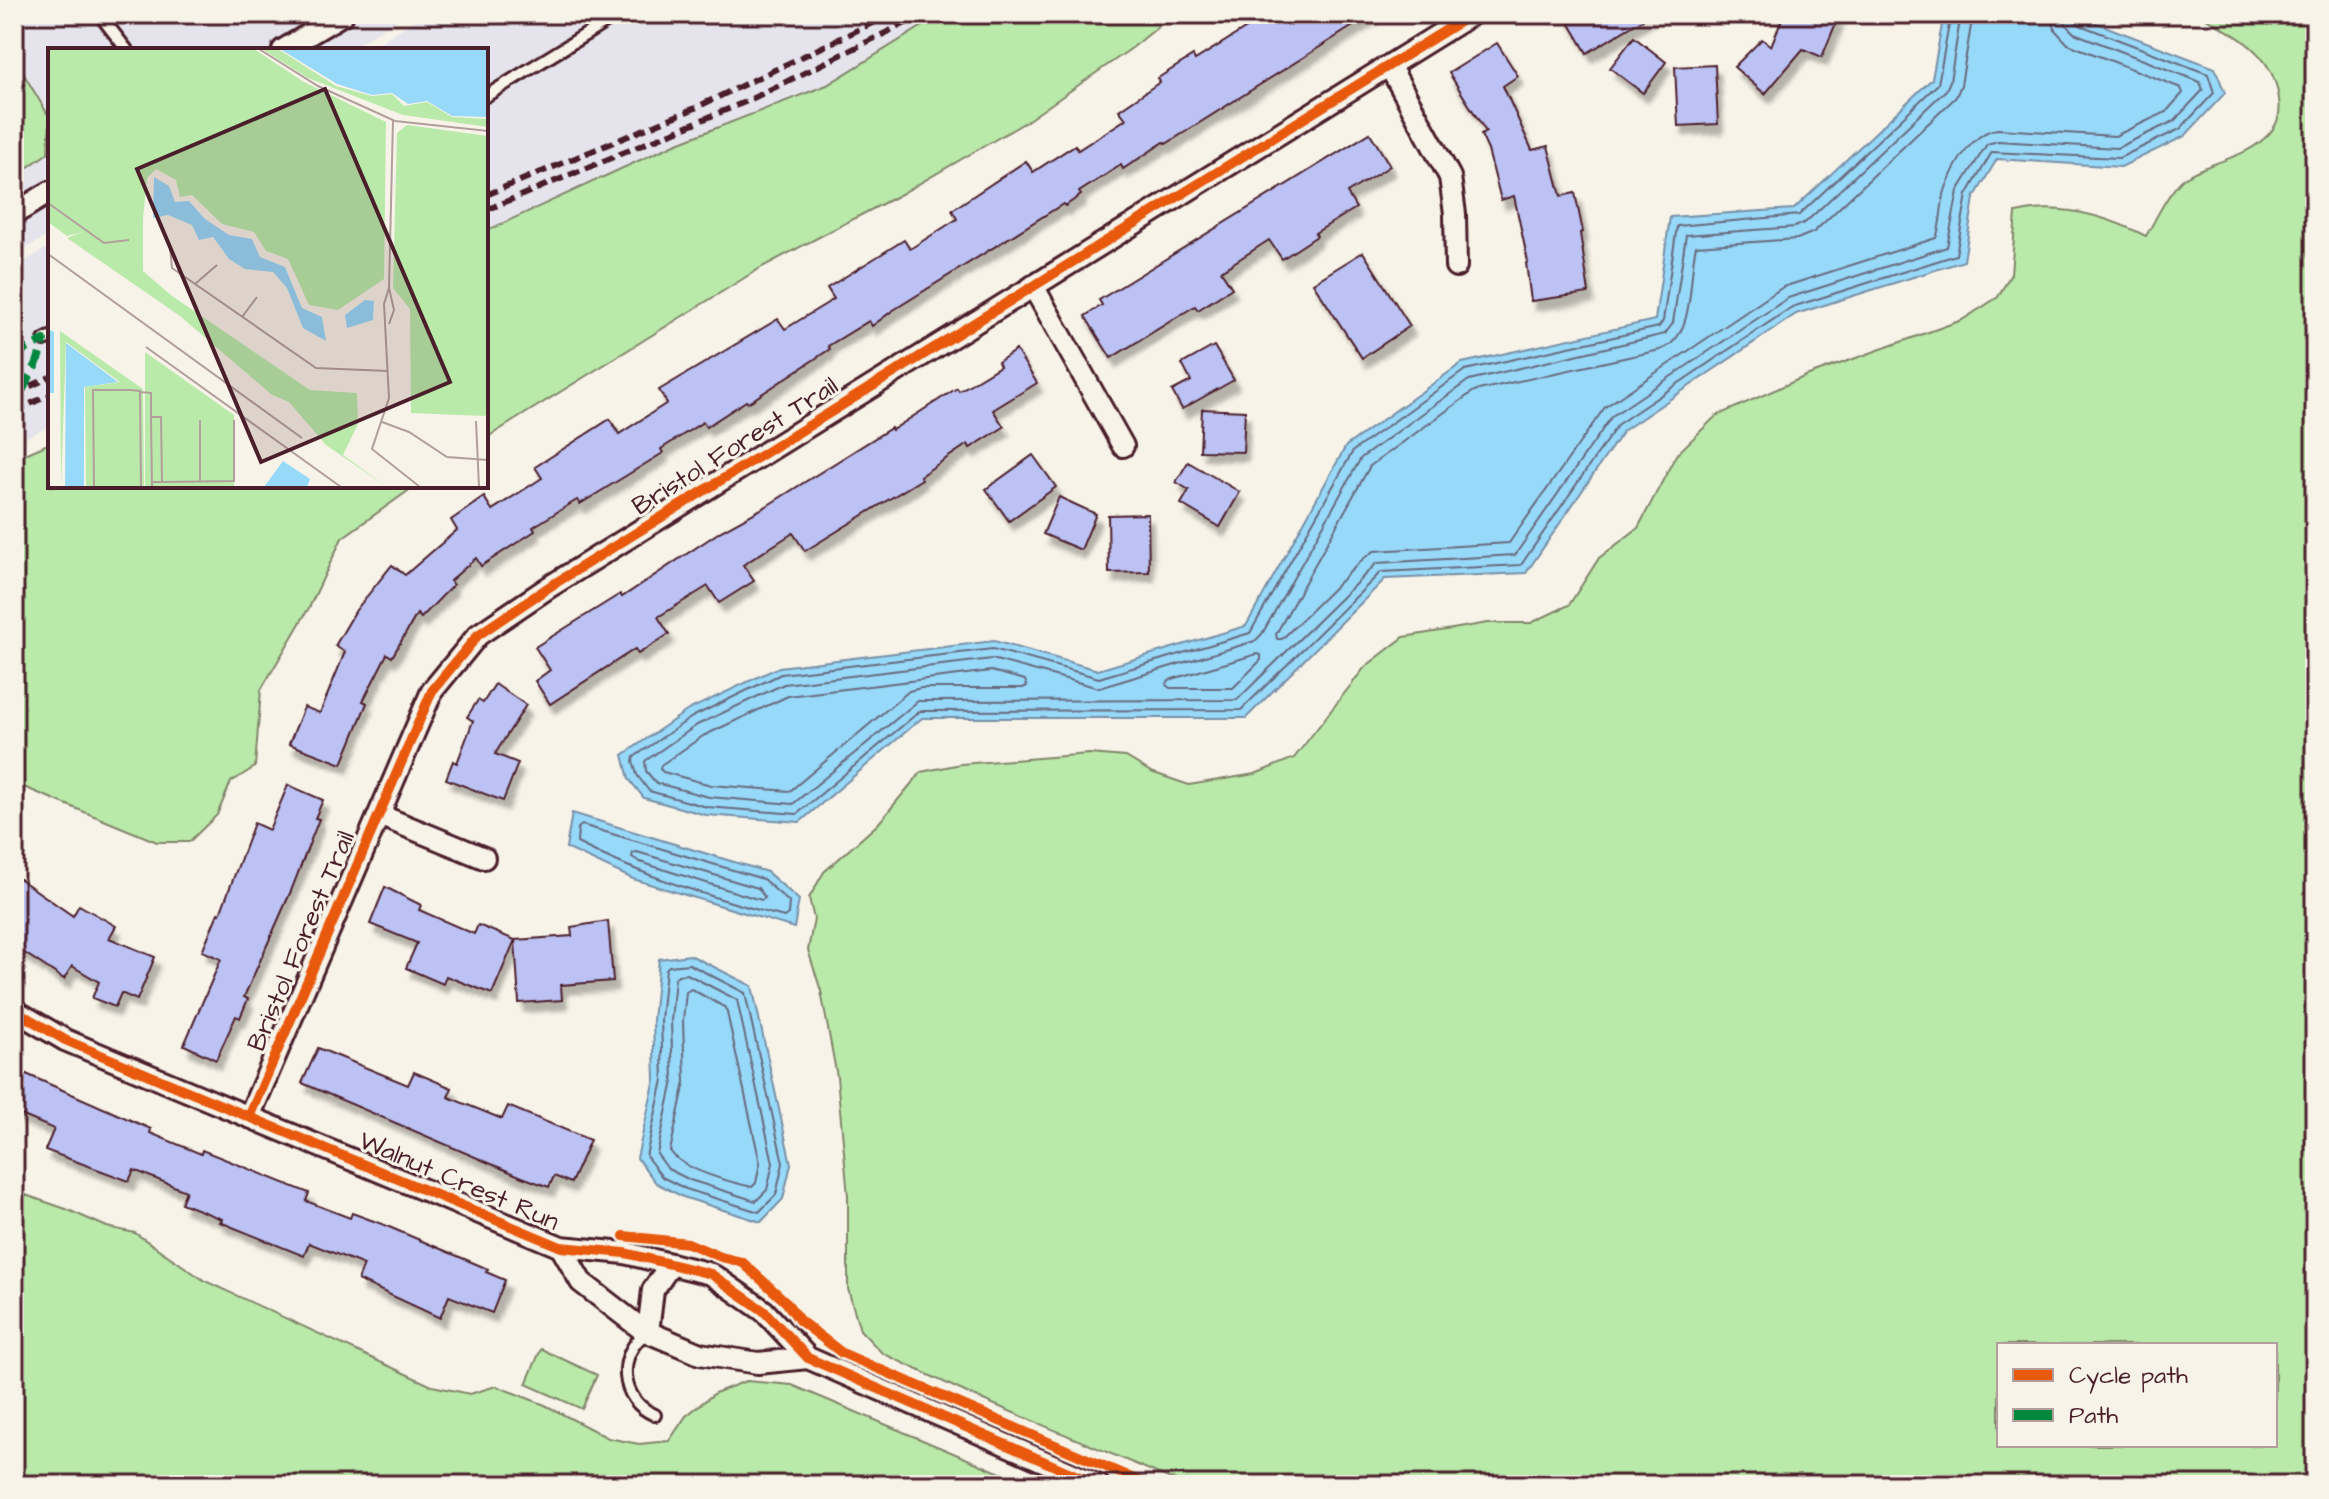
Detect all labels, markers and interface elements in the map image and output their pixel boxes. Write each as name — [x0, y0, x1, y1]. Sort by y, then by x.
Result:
inset map — [48, 48, 488, 488]
street label: Bristol Forest Trail — [625, 368, 845, 524]
street label: Bristol Forest Trail — [238, 825, 364, 1057]
street label: Walnut Crest Run — [353, 1123, 565, 1239]
legend — [1997, 1343, 2277, 1447]
text: Cycle path — [2069, 1359, 2188, 1394]
text: Path — [2069, 1399, 2118, 1433]

